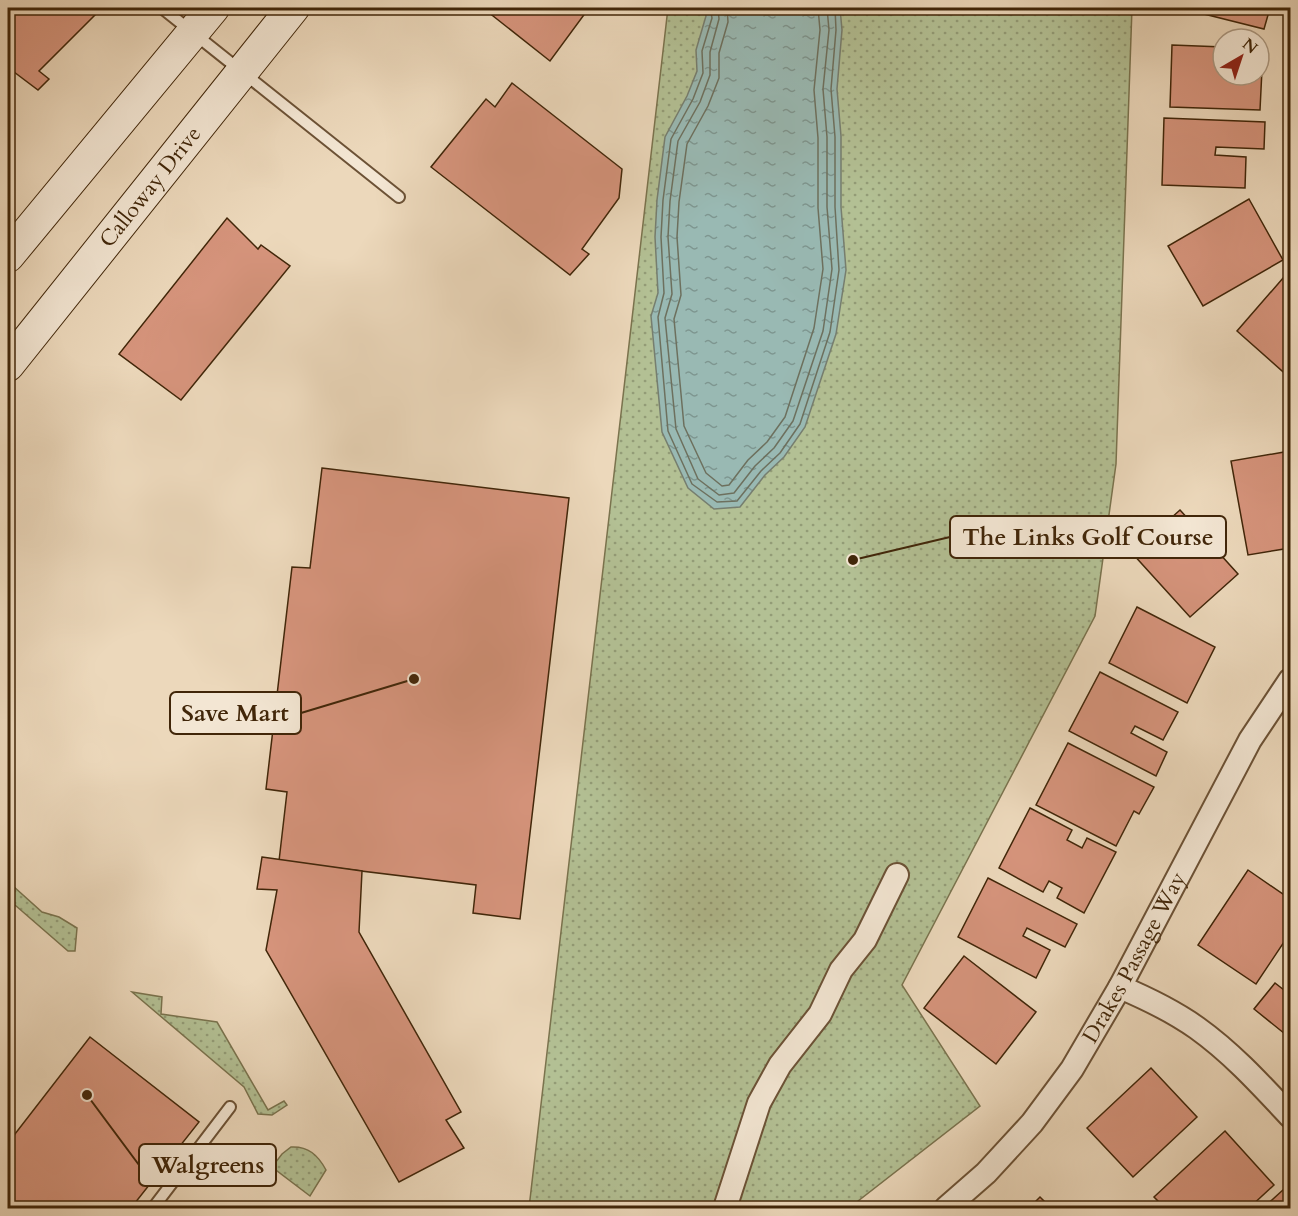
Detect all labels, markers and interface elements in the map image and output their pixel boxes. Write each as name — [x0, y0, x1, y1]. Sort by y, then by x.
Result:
north arrow — [1211, 27, 1271, 87]
text: N — [1237, 33, 1262, 59]
street label: Calloway Drive — [93, 120, 208, 254]
callout: The Links Golf Course — [950, 516, 1226, 558]
text: The Links Golf Course — [962, 521, 1214, 554]
callout: Save Mart — [170, 692, 301, 734]
text: Save Mart — [181, 697, 289, 730]
street label: Drakes Passage Way — [1075, 866, 1193, 1049]
callout: Walgreens — [139, 1144, 276, 1186]
text: Walgreens — [151, 1149, 264, 1182]

